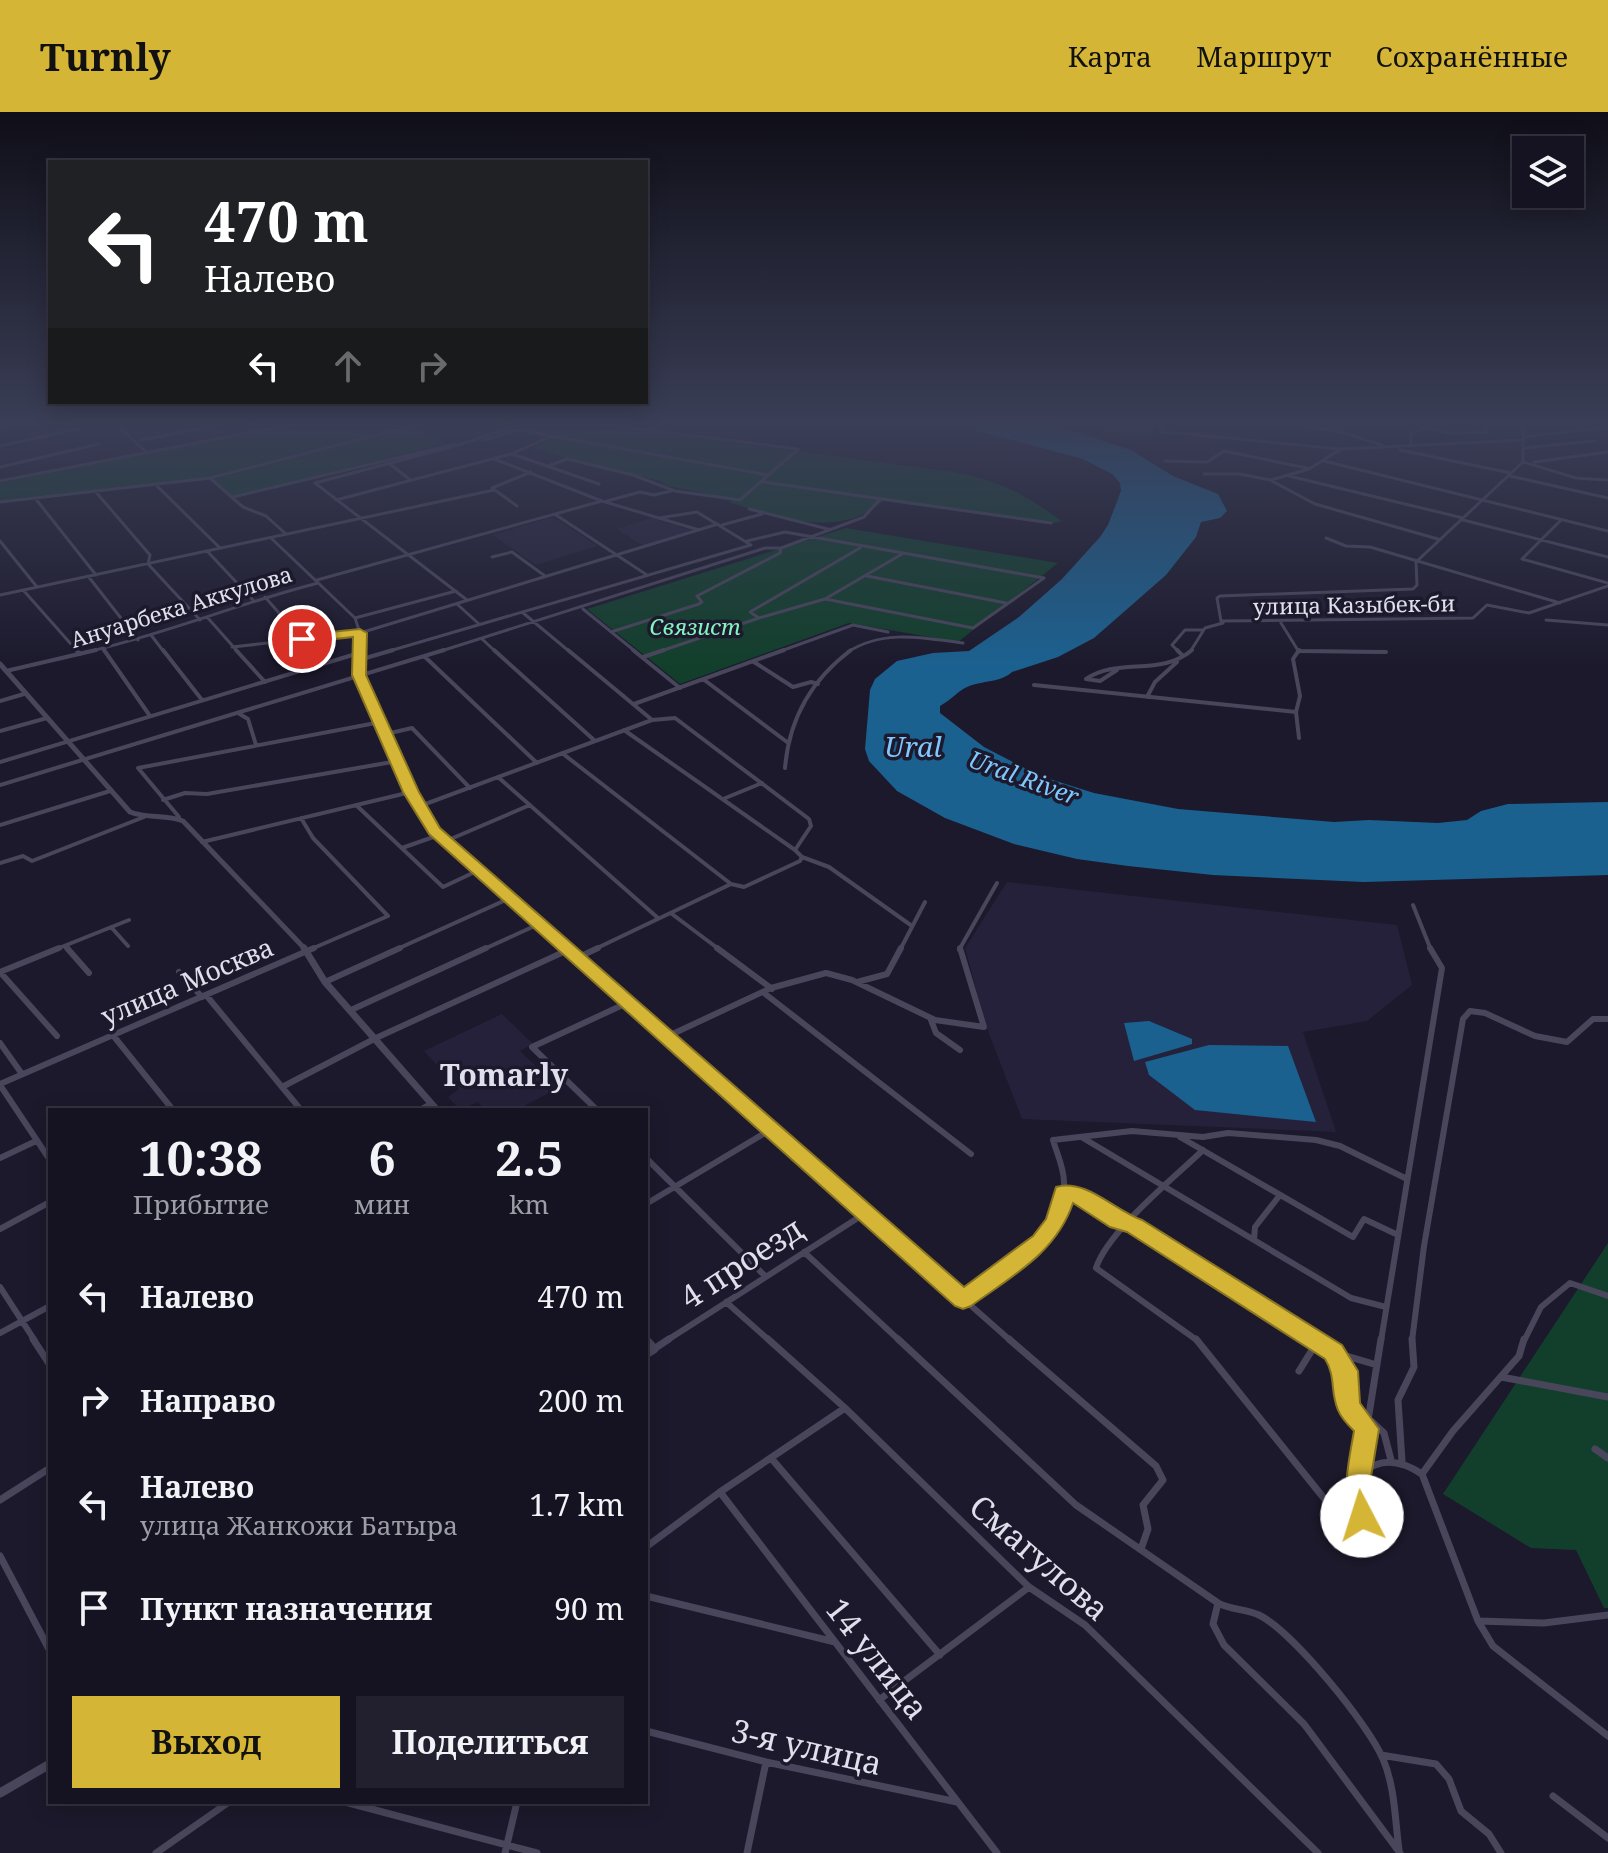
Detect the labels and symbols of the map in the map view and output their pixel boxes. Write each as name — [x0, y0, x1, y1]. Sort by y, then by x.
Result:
street label: Ануарбека Аккулова — [67, 558, 295, 654]
street label: улица Казыбек-би — [1253, 587, 1455, 621]
pin — [268, 605, 336, 673]
park label: Связист — [649, 611, 741, 641]
water label: Ural — [884, 727, 942, 765]
water label: Ural River — [964, 742, 1084, 812]
street label: улица Москва — [95, 928, 279, 1034]
district label: Tomarly — [440, 1054, 569, 1095]
street label: 4 проезд — [671, 1206, 811, 1318]
position arrow — [1320, 1474, 1404, 1558]
street label: Смагулова — [961, 1484, 1119, 1630]
street label: 14 улица — [817, 1588, 939, 1728]
street label: 3-я улица — [728, 1708, 886, 1784]

